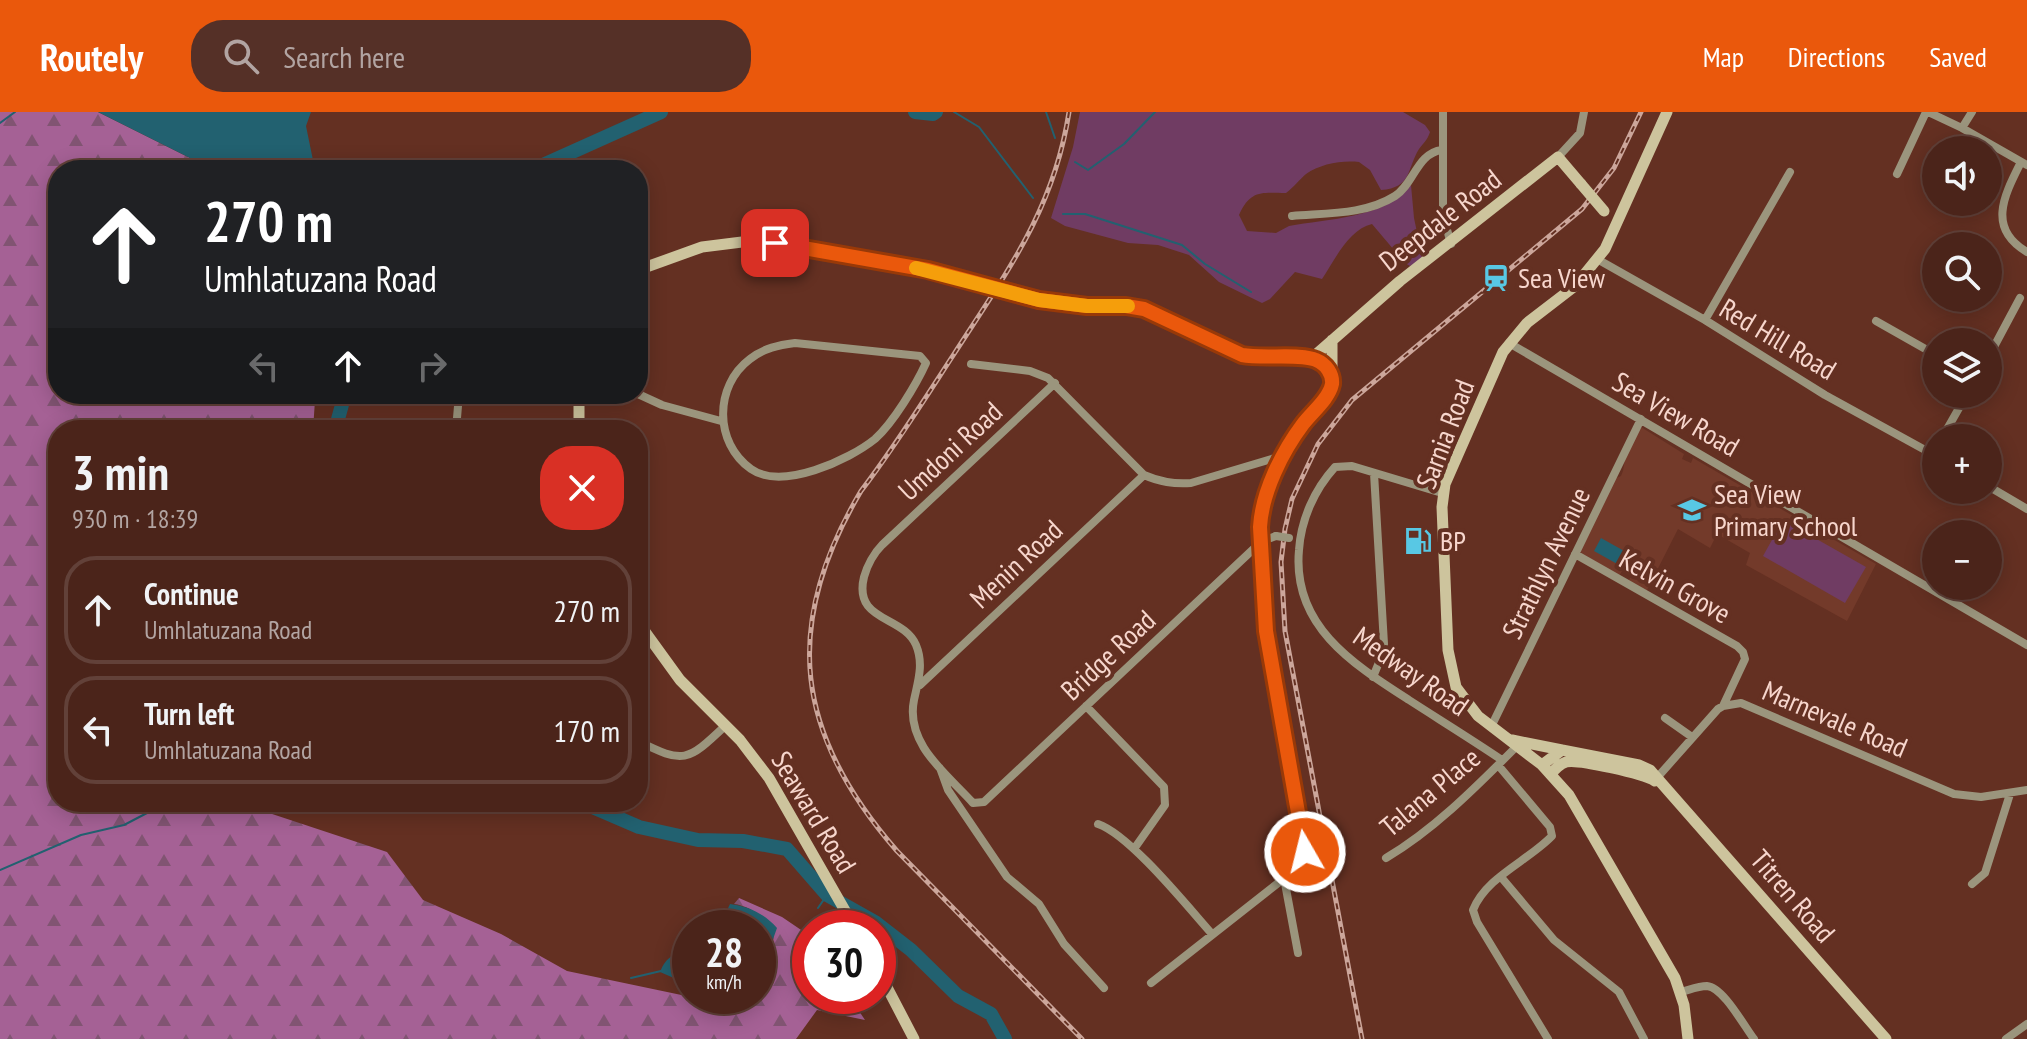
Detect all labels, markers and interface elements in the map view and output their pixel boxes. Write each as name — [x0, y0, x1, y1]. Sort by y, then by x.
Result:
search box — [191, 20, 751, 92]
text: Routely — [40, 32, 143, 81]
icon: search — [219, 34, 263, 78]
text: Search here — [283, 37, 405, 76]
text: Map — [1703, 38, 1744, 75]
text: Directions — [1788, 38, 1885, 75]
text: Saved — [1929, 38, 1987, 75]
map controls — [1922, 136, 2002, 600]
button: sound — [1922, 136, 2002, 216]
street label: Deepdale Road — [1371, 160, 1508, 279]
text: 270 m — [204, 185, 333, 257]
icon: ahead — [72, 192, 176, 296]
pin — [741, 209, 809, 277]
icon: arrive — [753, 221, 797, 265]
button: search — [1922, 232, 2002, 312]
text: Umhlatuzana Road — [204, 255, 437, 302]
place label: Sea View — [1518, 259, 1605, 296]
station icon: Sea View — [1481, 263, 1511, 293]
street label: Red Hill Road — [1713, 289, 1843, 388]
button: layers — [1922, 328, 2002, 408]
icon: left — [242, 344, 286, 388]
icon: ahead — [326, 344, 370, 388]
icon: right — [410, 344, 454, 388]
street label: Sea View Road — [1606, 363, 1746, 465]
street label: Sarnia Road — [1407, 374, 1482, 494]
street label: Umdoni Road — [890, 393, 1009, 508]
button: + — [1922, 424, 2002, 504]
text: 3 min — [72, 441, 169, 503]
button: close — [540, 446, 624, 530]
place label: Sea View Primary School — [1714, 475, 1858, 544]
street label: Strathlyn Avenue — [1493, 481, 1598, 645]
school or university icon: Sea View Primary School — [1677, 495, 1707, 525]
text: 930 m · 18:39 — [72, 502, 198, 535]
street label: Menin Road — [961, 511, 1070, 616]
button: − — [1922, 520, 2002, 600]
place label: BP — [1440, 522, 1466, 559]
fuel station icon: BP — [1403, 526, 1433, 556]
street label: Kelvin Grove — [1613, 540, 1737, 631]
text: Continue — [144, 574, 239, 613]
icon: ahead — [76, 588, 120, 632]
text: 270 m — [554, 591, 620, 630]
street label: Bridge Road — [1052, 601, 1163, 708]
text: Umhlatuzana Road — [144, 613, 312, 646]
street label: Medway Road — [1346, 617, 1476, 724]
street label: Marnevale Road — [1757, 671, 1913, 766]
text: Turn left — [144, 694, 234, 733]
icon: left — [76, 708, 120, 752]
text: 170 m — [554, 711, 620, 750]
text: Umhlatuzana Road — [144, 733, 312, 766]
street label: Talana Place — [1372, 739, 1487, 844]
street label: Seaward Road — [764, 744, 865, 880]
position arrow — [1263, 810, 1347, 894]
street label: Titren Road — [1743, 841, 1844, 950]
speed limit sign: 30 — [792, 910, 896, 1014]
text: 28 — [705, 926, 743, 978]
text: km/h — [706, 969, 742, 995]

